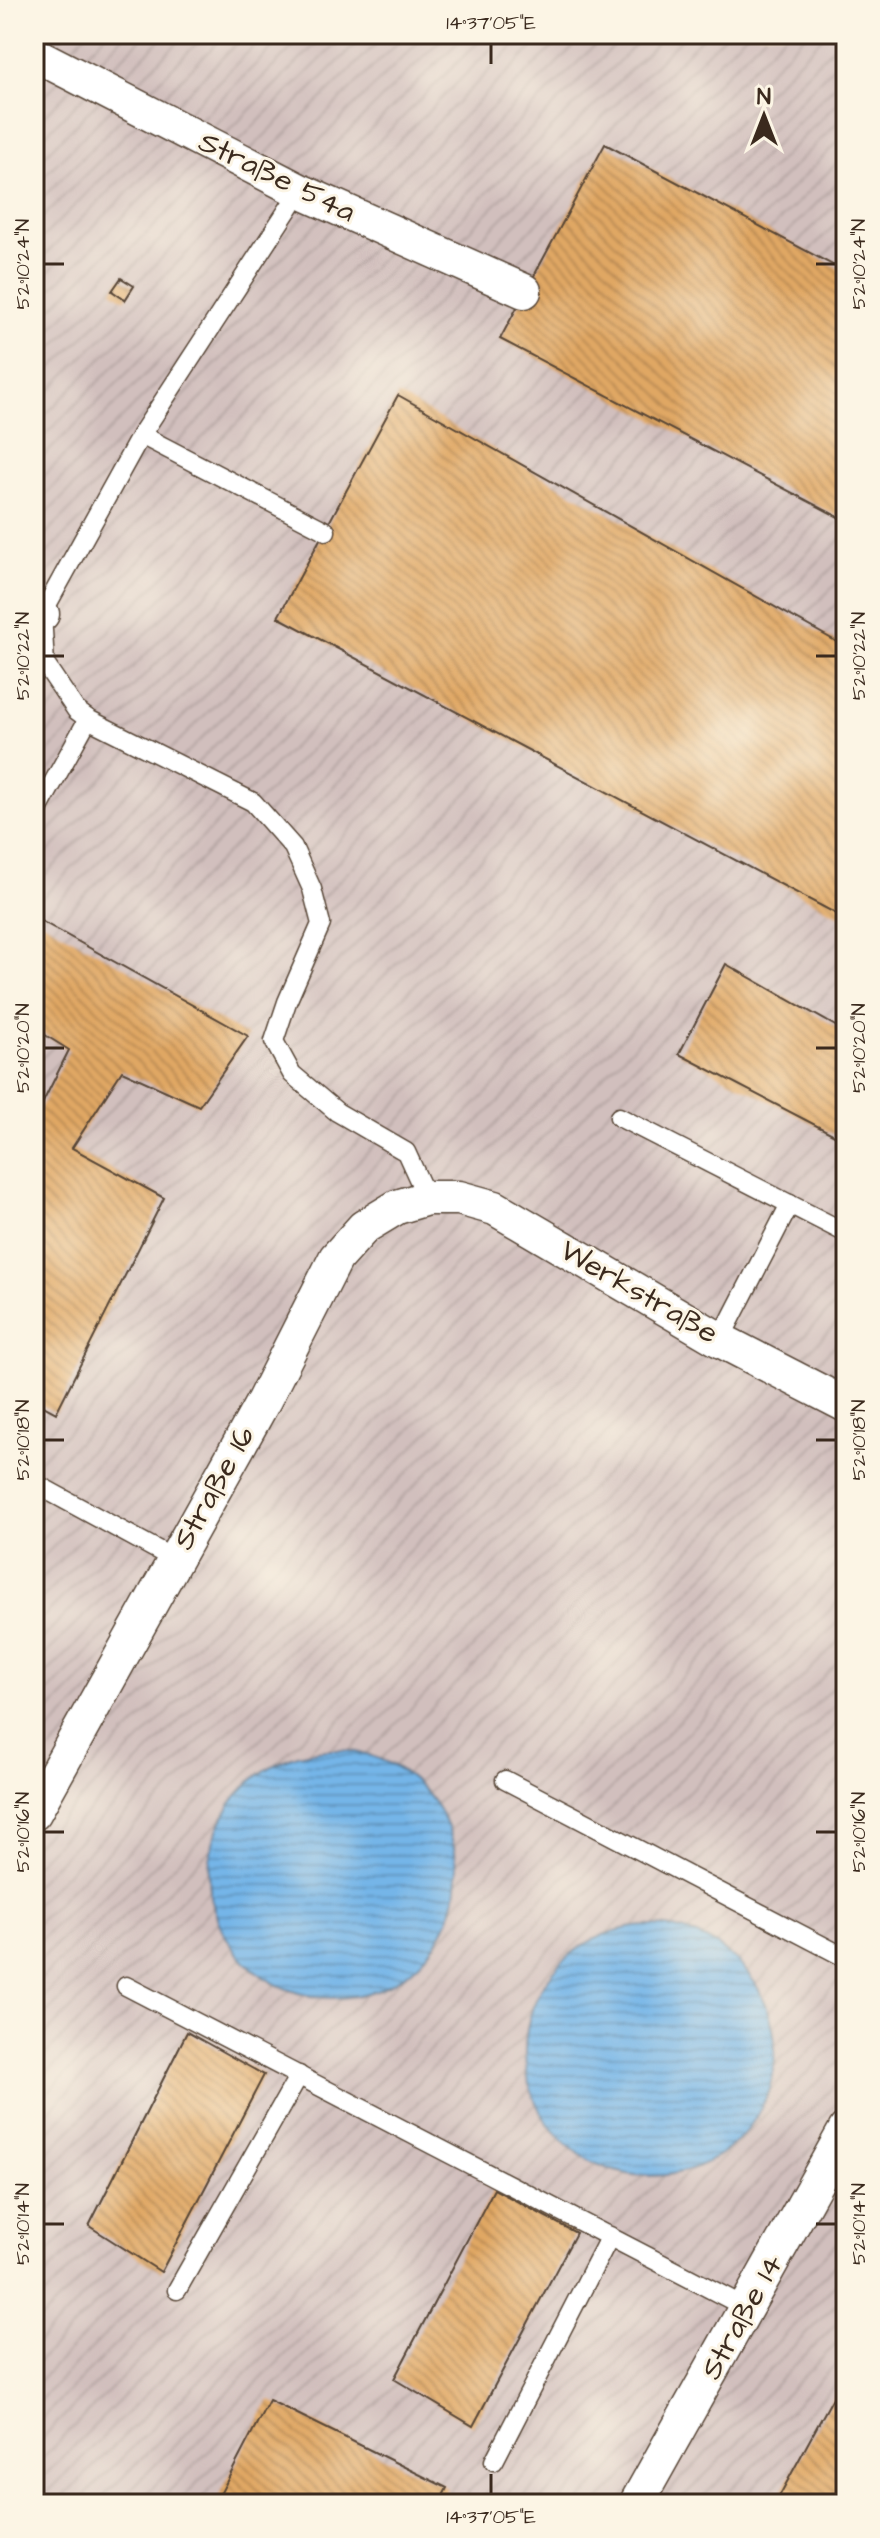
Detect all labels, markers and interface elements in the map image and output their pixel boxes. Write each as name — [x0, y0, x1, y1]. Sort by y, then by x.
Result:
text: 14°37'05"E — [446, 9, 536, 37]
north arrow — [724, 76, 804, 156]
text: N — [757, 82, 771, 113]
street label: Straße 54a — [192, 121, 362, 233]
text: 52°10'24"N — [9, 219, 37, 309]
text: 52°10'24"N — [845, 219, 873, 309]
text: 52°10'22"N — [9, 612, 37, 700]
text: 52°10'22"N — [845, 612, 873, 700]
text: 52°10'20"N — [9, 1003, 37, 1093]
text: 52°10'20"N — [845, 1003, 873, 1093]
street label: Werkstraße — [552, 1230, 726, 1354]
text: 52°10'18"N — [9, 1399, 37, 1481]
text: 52°10'18"N — [845, 1399, 873, 1481]
street label: Straße 16 — [163, 1418, 265, 1557]
text: 52°10'16"N — [9, 1792, 37, 1872]
text: 52°10'16"N — [845, 1792, 873, 1872]
text: 52°10'14"N — [9, 2183, 37, 2265]
text: 52°10'14"N — [845, 2183, 873, 2265]
street label: Straße 14 — [690, 2247, 794, 2387]
text: 14°37'05"E — [446, 2503, 536, 2531]

